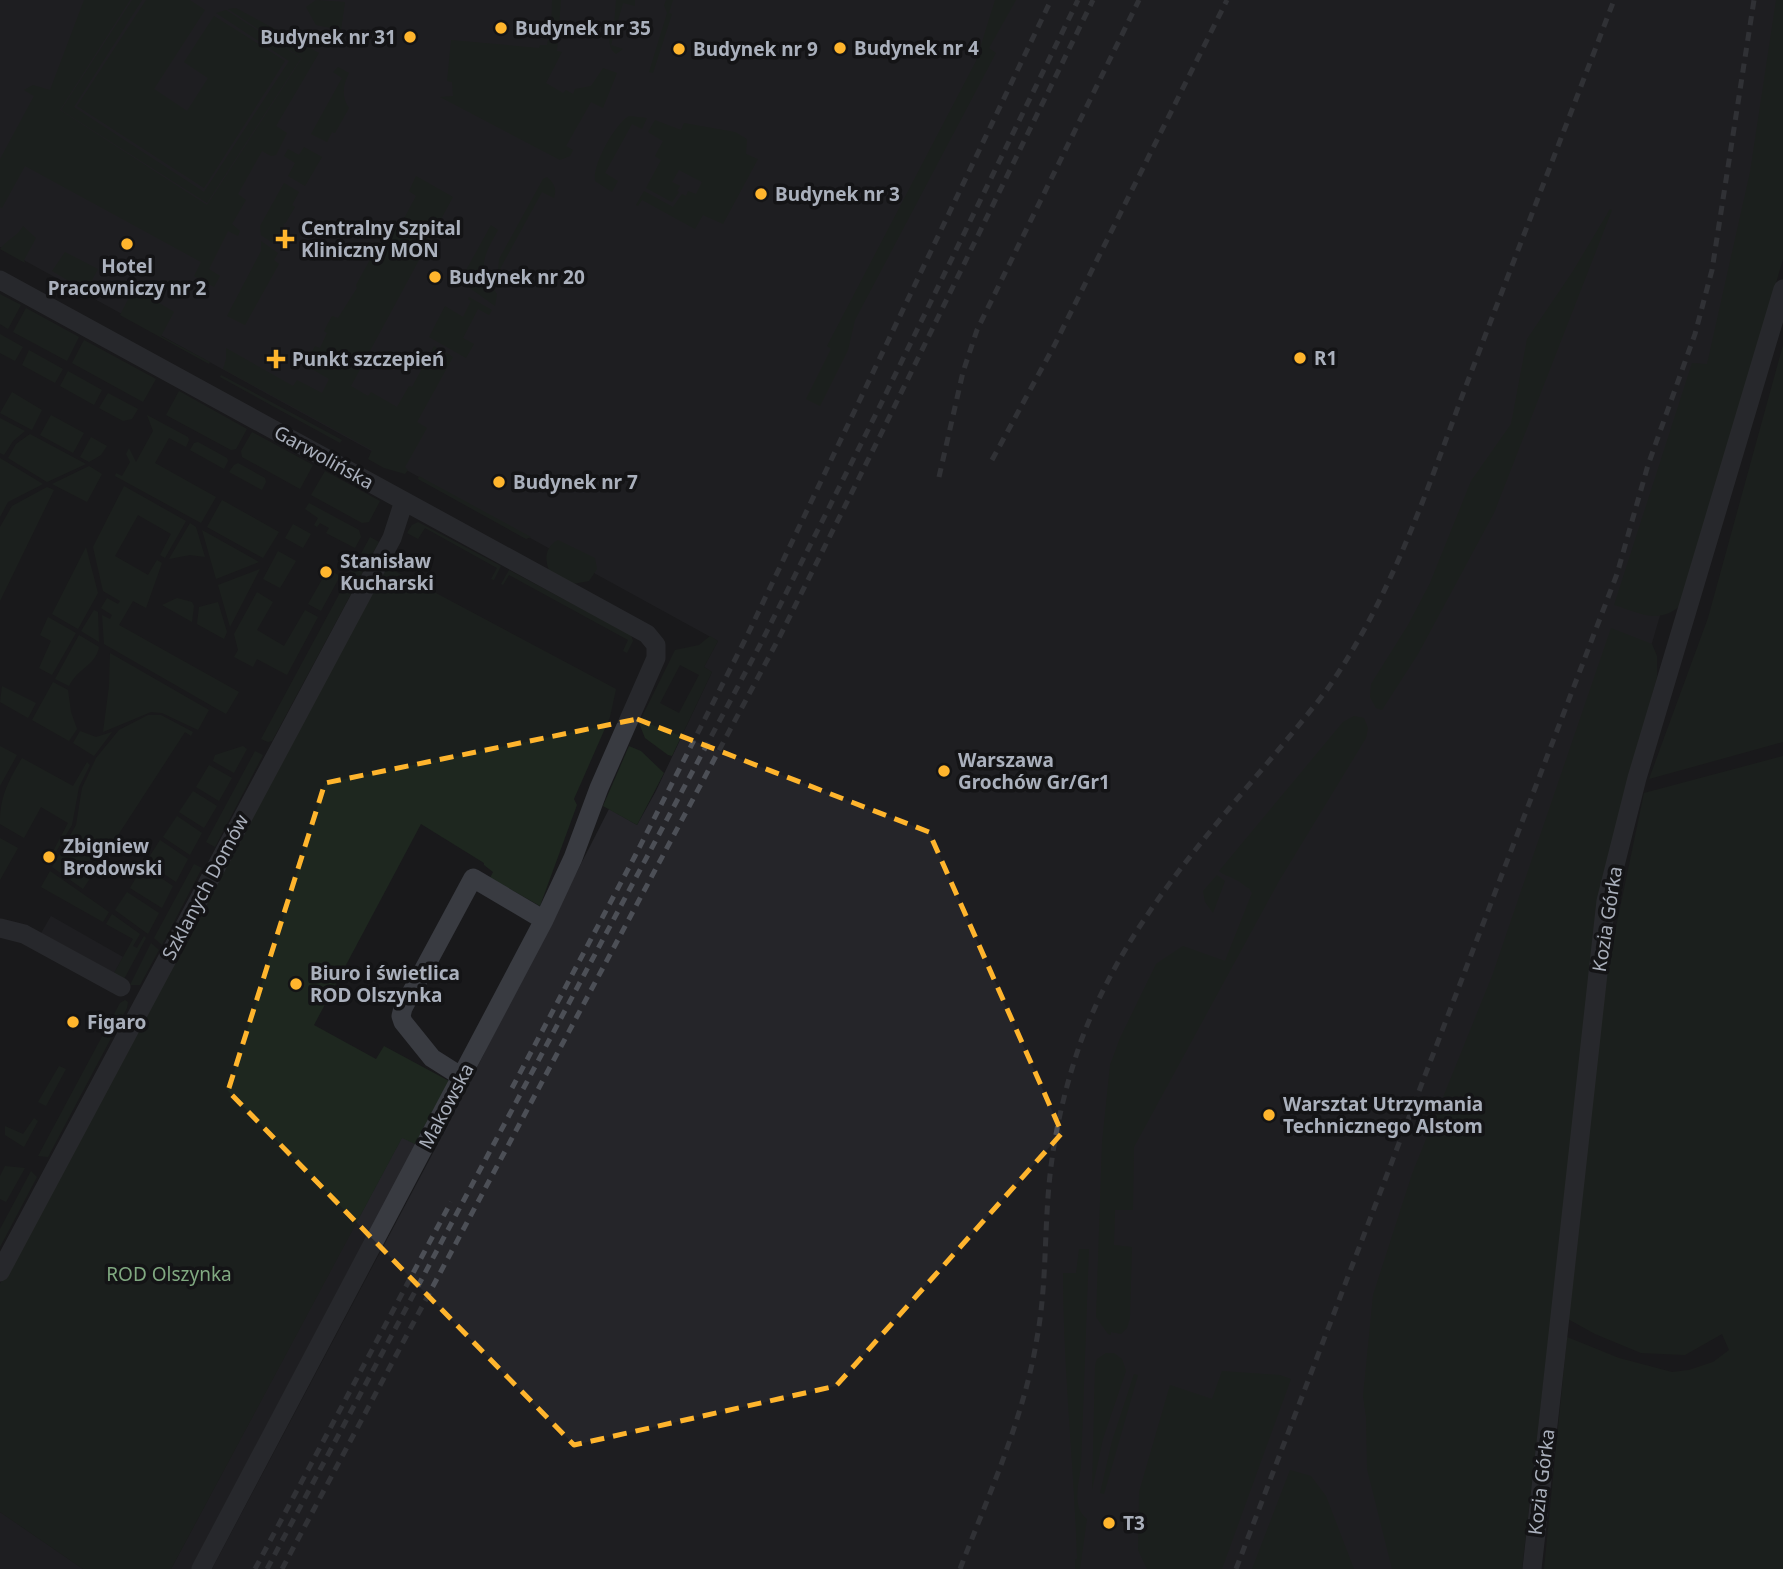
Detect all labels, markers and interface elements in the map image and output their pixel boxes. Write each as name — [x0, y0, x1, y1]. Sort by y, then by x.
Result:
place label: Budynek nr 35 — [515, 15, 651, 41]
marker: Budynek nr 35 — [493, 20, 509, 36]
place label: Budynek nr 31 — [260, 24, 396, 50]
marker: Budynek nr 31 — [402, 29, 418, 45]
place label: Budynek nr 4 — [854, 35, 979, 61]
place label: Budynek nr 9 — [693, 36, 818, 62]
marker: Budynek nr 4 — [832, 40, 848, 56]
marker: Budynek nr 9 — [671, 41, 687, 57]
place label: Budynek nr 3 — [775, 181, 900, 207]
marker: Budynek nr 3 — [753, 186, 769, 202]
place label: Centralny Szpital Kliniczny MON — [301, 215, 461, 263]
marker: Centralny Szpital Kliniczny MON — [275, 229, 295, 249]
marker: Hotel Pracowniczy nr 2 — [119, 236, 135, 252]
place label: Hotel Pracowniczy nr 2 — [48, 253, 206, 301]
place label: Budynek nr 20 — [449, 264, 585, 290]
marker: Budynek nr 20 — [427, 269, 443, 285]
place label: R1 — [1314, 345, 1337, 371]
place label: Punkt szczepień — [292, 346, 444, 372]
marker: Punkt szczepień — [266, 349, 286, 369]
marker: R1 — [1292, 350, 1308, 366]
street label: Garwolińska — [269, 419, 379, 495]
place label: Budynek nr 7 — [513, 469, 638, 495]
marker: Budynek nr 7 — [491, 474, 507, 490]
place label: Stanisław Kucharski — [340, 548, 434, 596]
marker: Stanisław Kucharski — [318, 564, 334, 580]
place label: Warszawa Grochów Gr/Gr1 — [958, 747, 1110, 795]
marker: Warszawa Grochów Gr/Gr1 — [936, 763, 952, 779]
street label: Szklanych Domów — [156, 810, 254, 964]
place label: Zbigniew Brodowski — [63, 833, 162, 881]
marker: Zbigniew Brodowski — [41, 849, 57, 865]
street label: Kozia Górka — [1586, 864, 1628, 974]
place label: Biuro i świetlica ROD Olszynka — [310, 960, 460, 1008]
marker: Biuro i świetlica ROD Olszynka — [288, 976, 304, 992]
place label: Figaro — [87, 1009, 147, 1035]
marker: Figaro — [65, 1014, 81, 1030]
street label: Makowska — [412, 1058, 480, 1154]
place label: Warsztat Utrzymania Technicznego Alstom — [1283, 1091, 1483, 1139]
marker: Warsztat Utrzymania Technicznego Alstom — [1261, 1107, 1277, 1123]
park label: ROD Olszynka — [106, 1261, 232, 1287]
street label: Kozia Górka — [1522, 1428, 1560, 1536]
place label: T3 — [1123, 1510, 1145, 1536]
marker: T3 — [1101, 1515, 1117, 1531]

